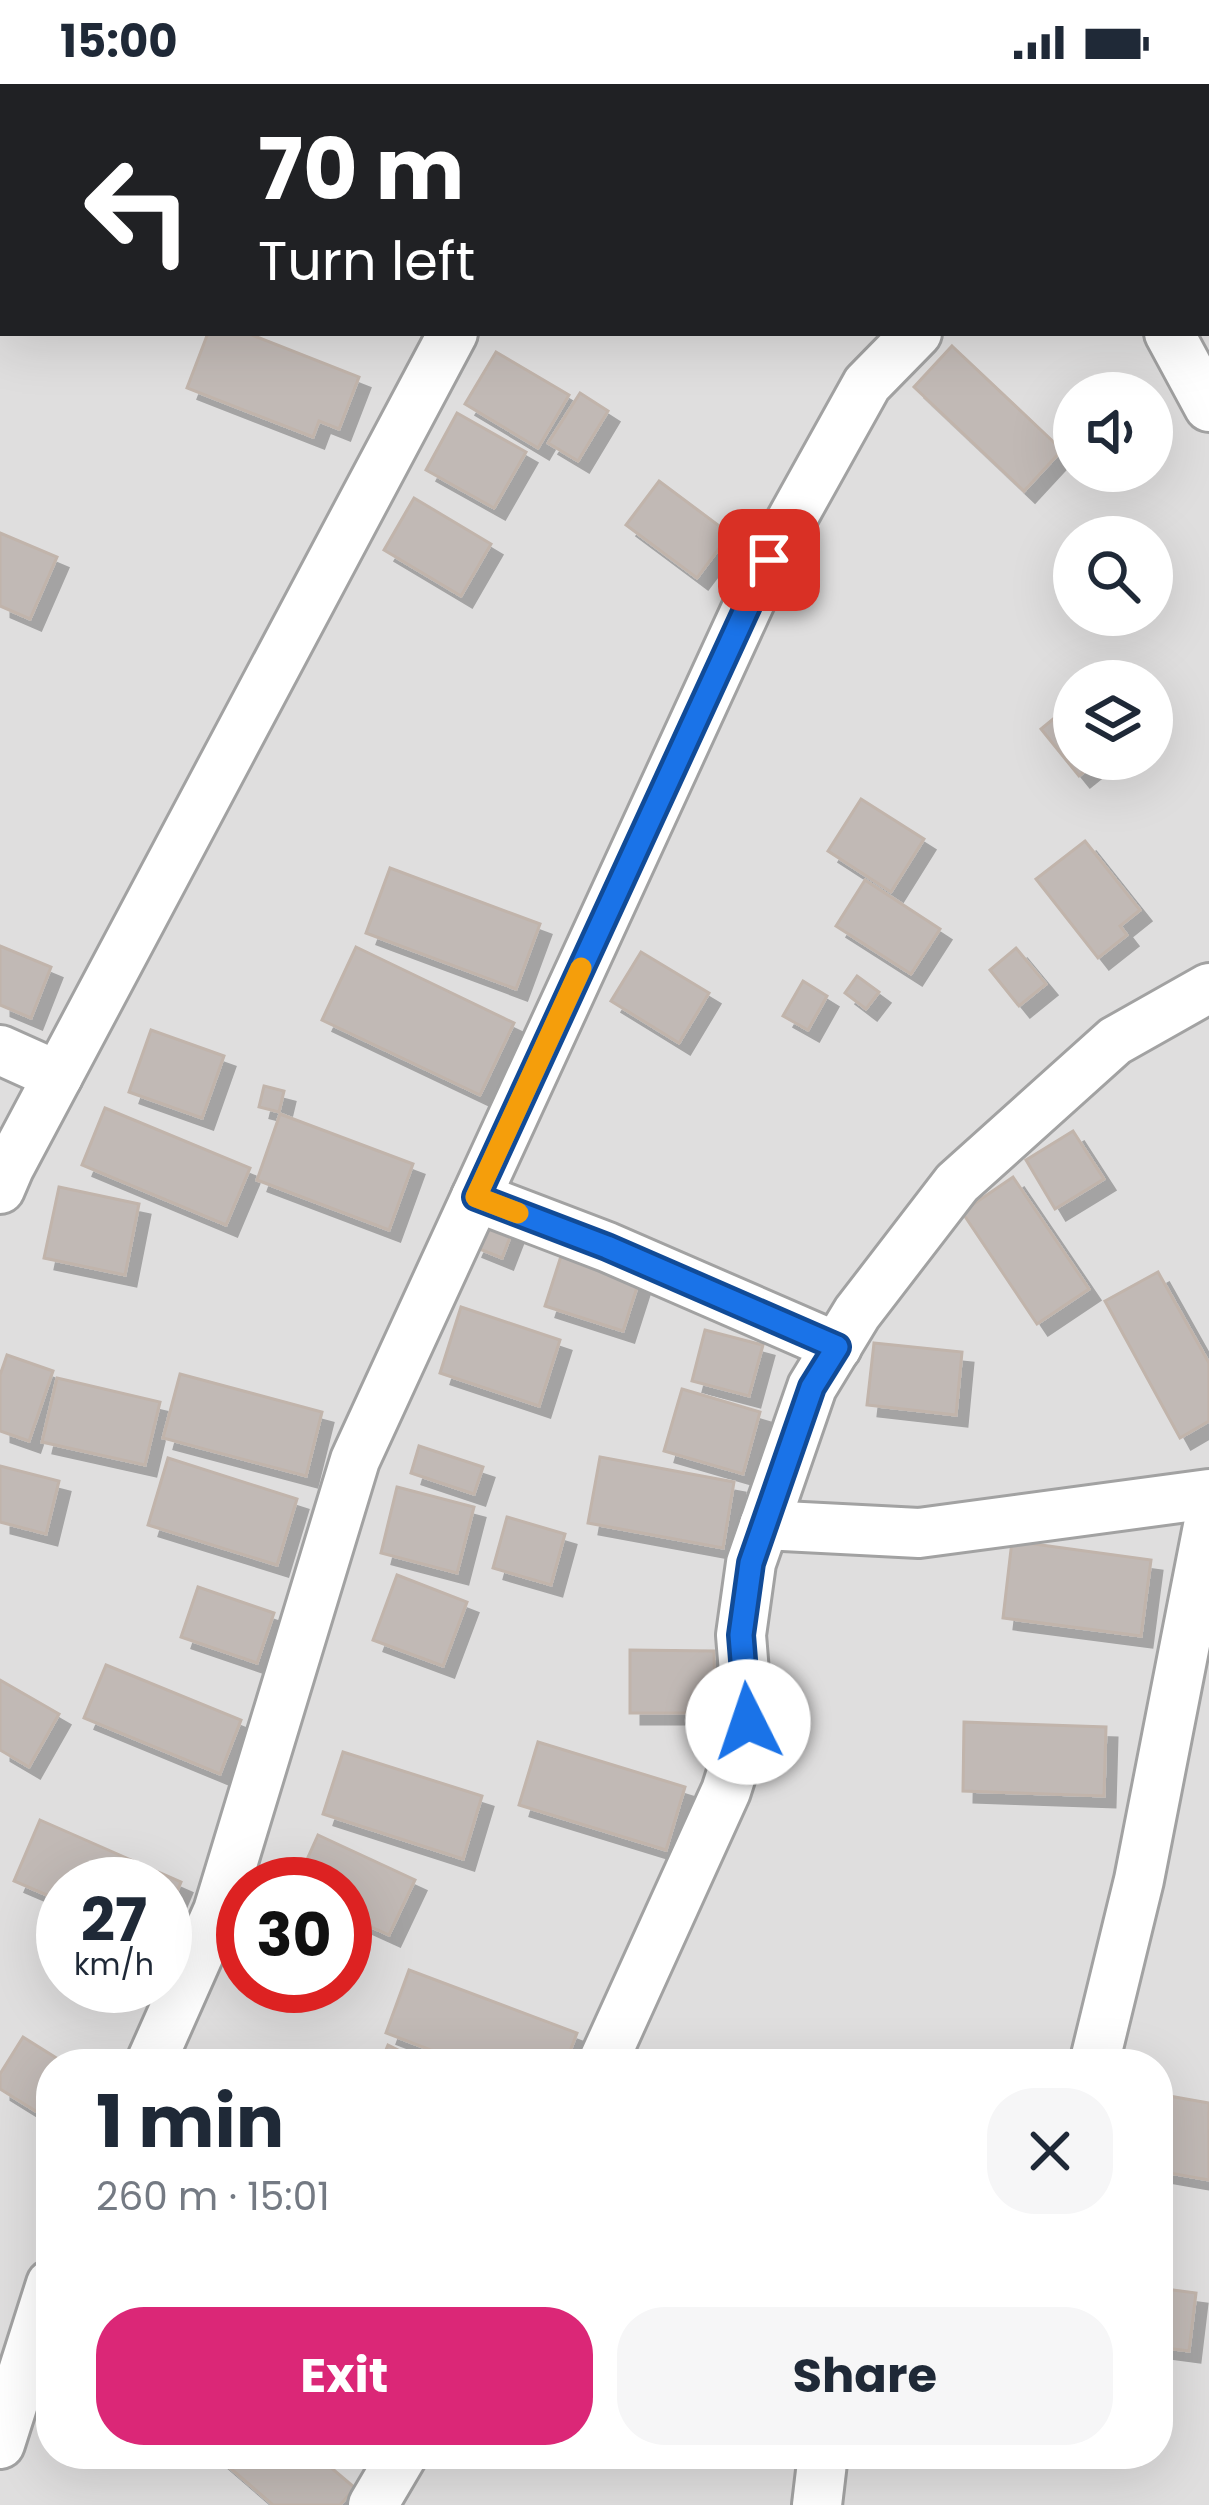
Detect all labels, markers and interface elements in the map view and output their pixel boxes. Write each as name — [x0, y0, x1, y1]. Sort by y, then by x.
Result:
text: 15:00 — [60, 10, 178, 73]
text: 70 m — [258, 111, 464, 228]
icon: left — [60, 132, 216, 288]
text: Turn left — [258, 223, 475, 299]
map controls — [1053, 372, 1173, 780]
button: sound — [1053, 372, 1173, 492]
pin — [718, 509, 820, 611]
button: search — [1053, 516, 1173, 636]
icon: arrive — [736, 527, 802, 593]
button: layers — [1053, 660, 1173, 780]
position arrow — [685, 1659, 811, 1785]
speed limit sign: 30 — [216, 1857, 372, 2013]
text: 27 — [81, 1878, 147, 1962]
text: km/h — [74, 1943, 154, 1986]
text: 1 min — [96, 2071, 284, 2172]
button: close — [987, 2088, 1113, 2214]
text: 260 m · 15:01 — [96, 2169, 330, 2224]
button: Exit — [96, 2307, 593, 2445]
button: Share — [617, 2307, 1113, 2445]

